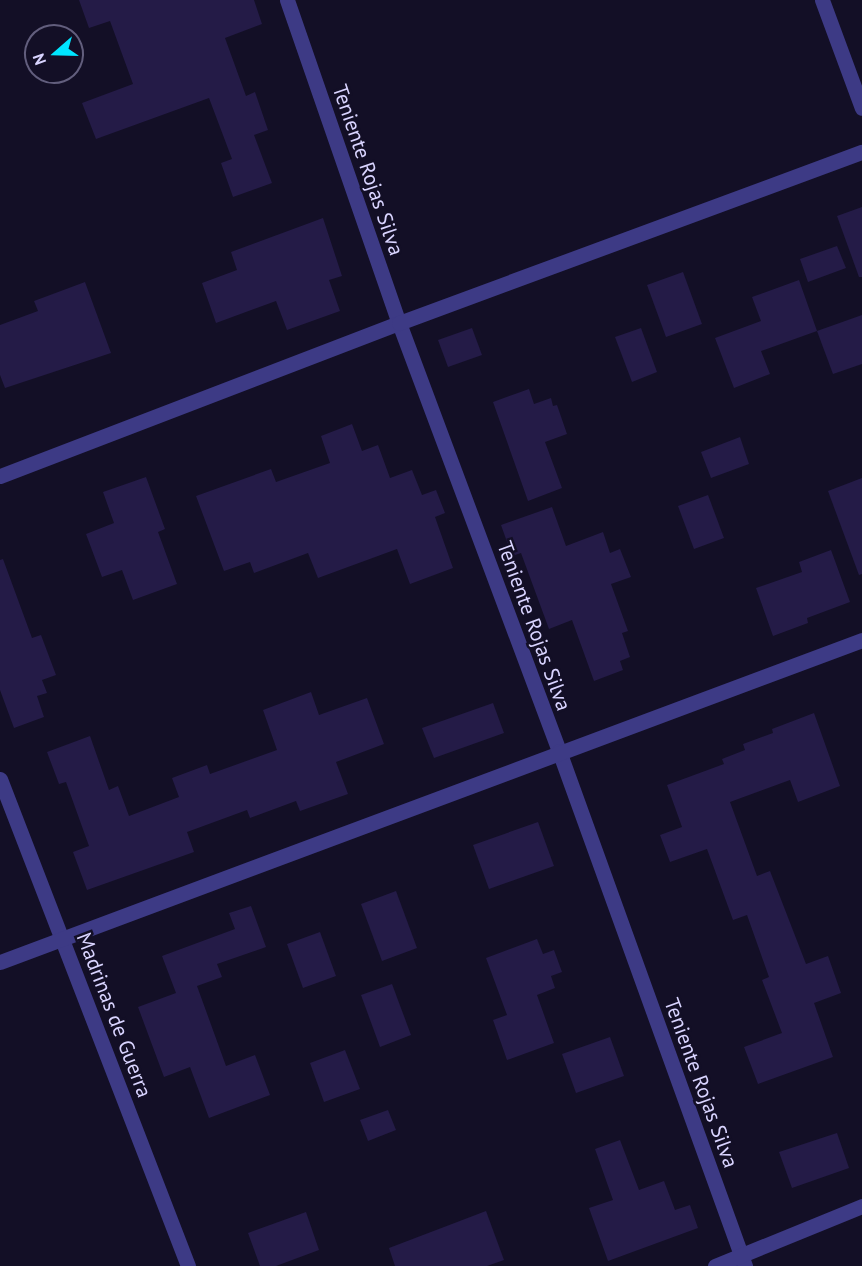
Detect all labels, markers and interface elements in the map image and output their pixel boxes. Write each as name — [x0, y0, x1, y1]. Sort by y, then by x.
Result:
north arrow — [24, 24, 84, 84]
text: N — [28, 51, 50, 68]
street label: Teniente Rojas Silva — [327, 81, 409, 259]
street label: Teniente Rojas Silva — [492, 538, 576, 714]
street label: Madrinas de Guerra — [71, 929, 157, 1101]
street label: Teniente Rojas Silva — [659, 995, 743, 1171]

